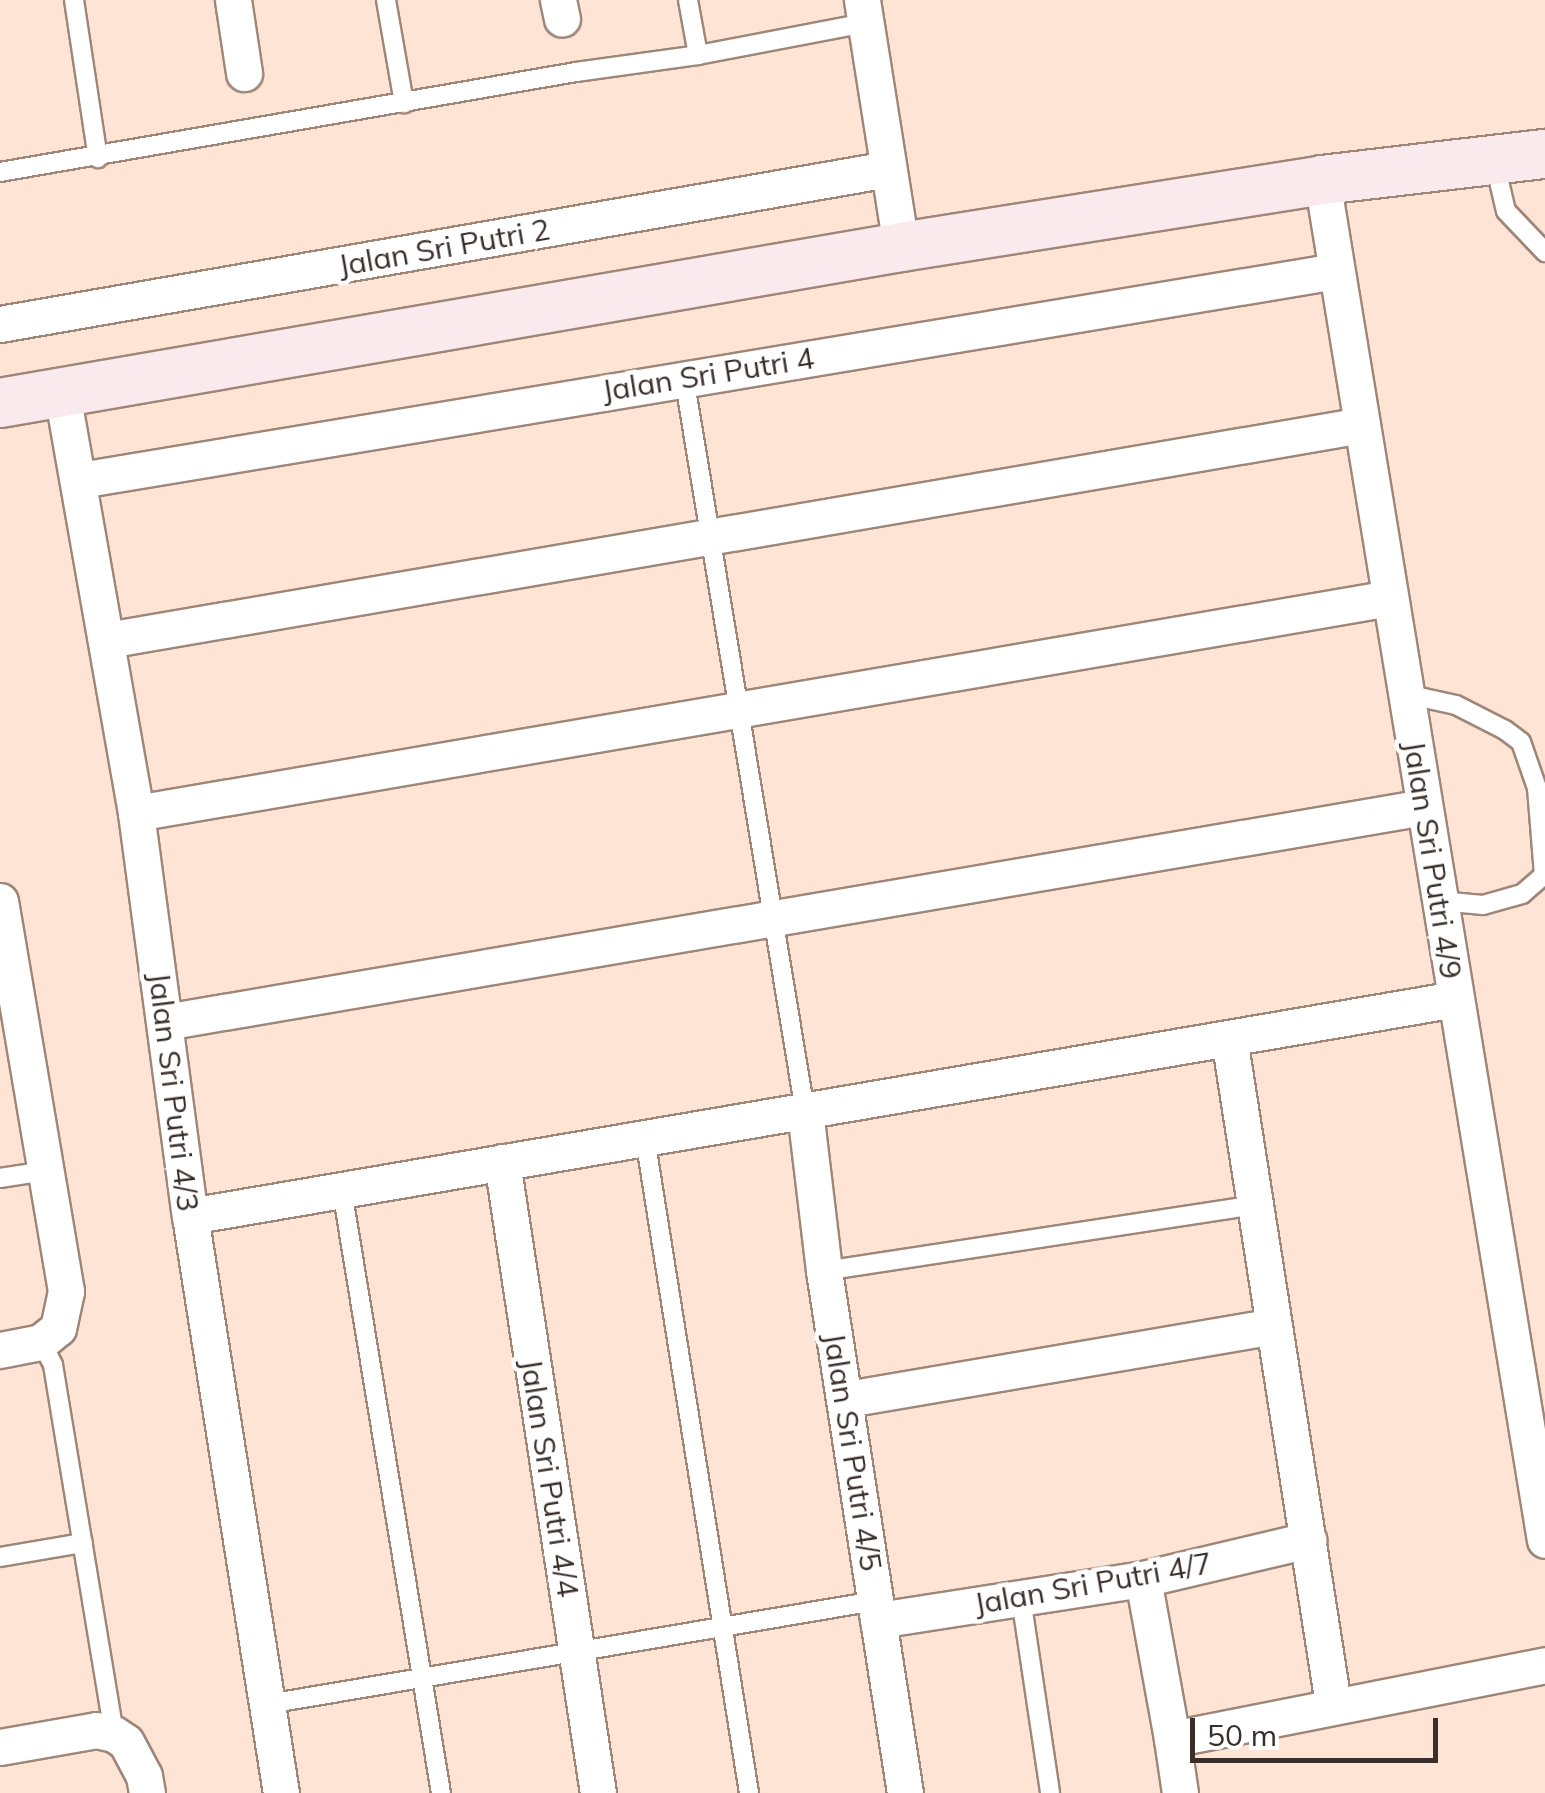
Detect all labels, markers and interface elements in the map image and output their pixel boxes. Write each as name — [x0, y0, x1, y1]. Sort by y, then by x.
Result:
street label: Jalan Sri Putri 2 — [336, 211, 552, 283]
street label: Jalan Sri Putri 4 — [600, 339, 816, 409]
street label: Jalan Sri Putri 4/9 — [1396, 738, 1470, 982]
street label: Jalan Sri Putri 4/3 — [141, 970, 207, 1214]
street label: Jalan Sri Putri 4/5 — [816, 1330, 890, 1574]
street label: Jalan Sri Putri 4/4 — [513, 1356, 587, 1600]
street label: Jalan Sri Putri 4/7 — [971, 1544, 1215, 1622]
scale bar — [1195, 1698, 1442, 1760]
text: 50 m — [1207, 1716, 1277, 1754]

